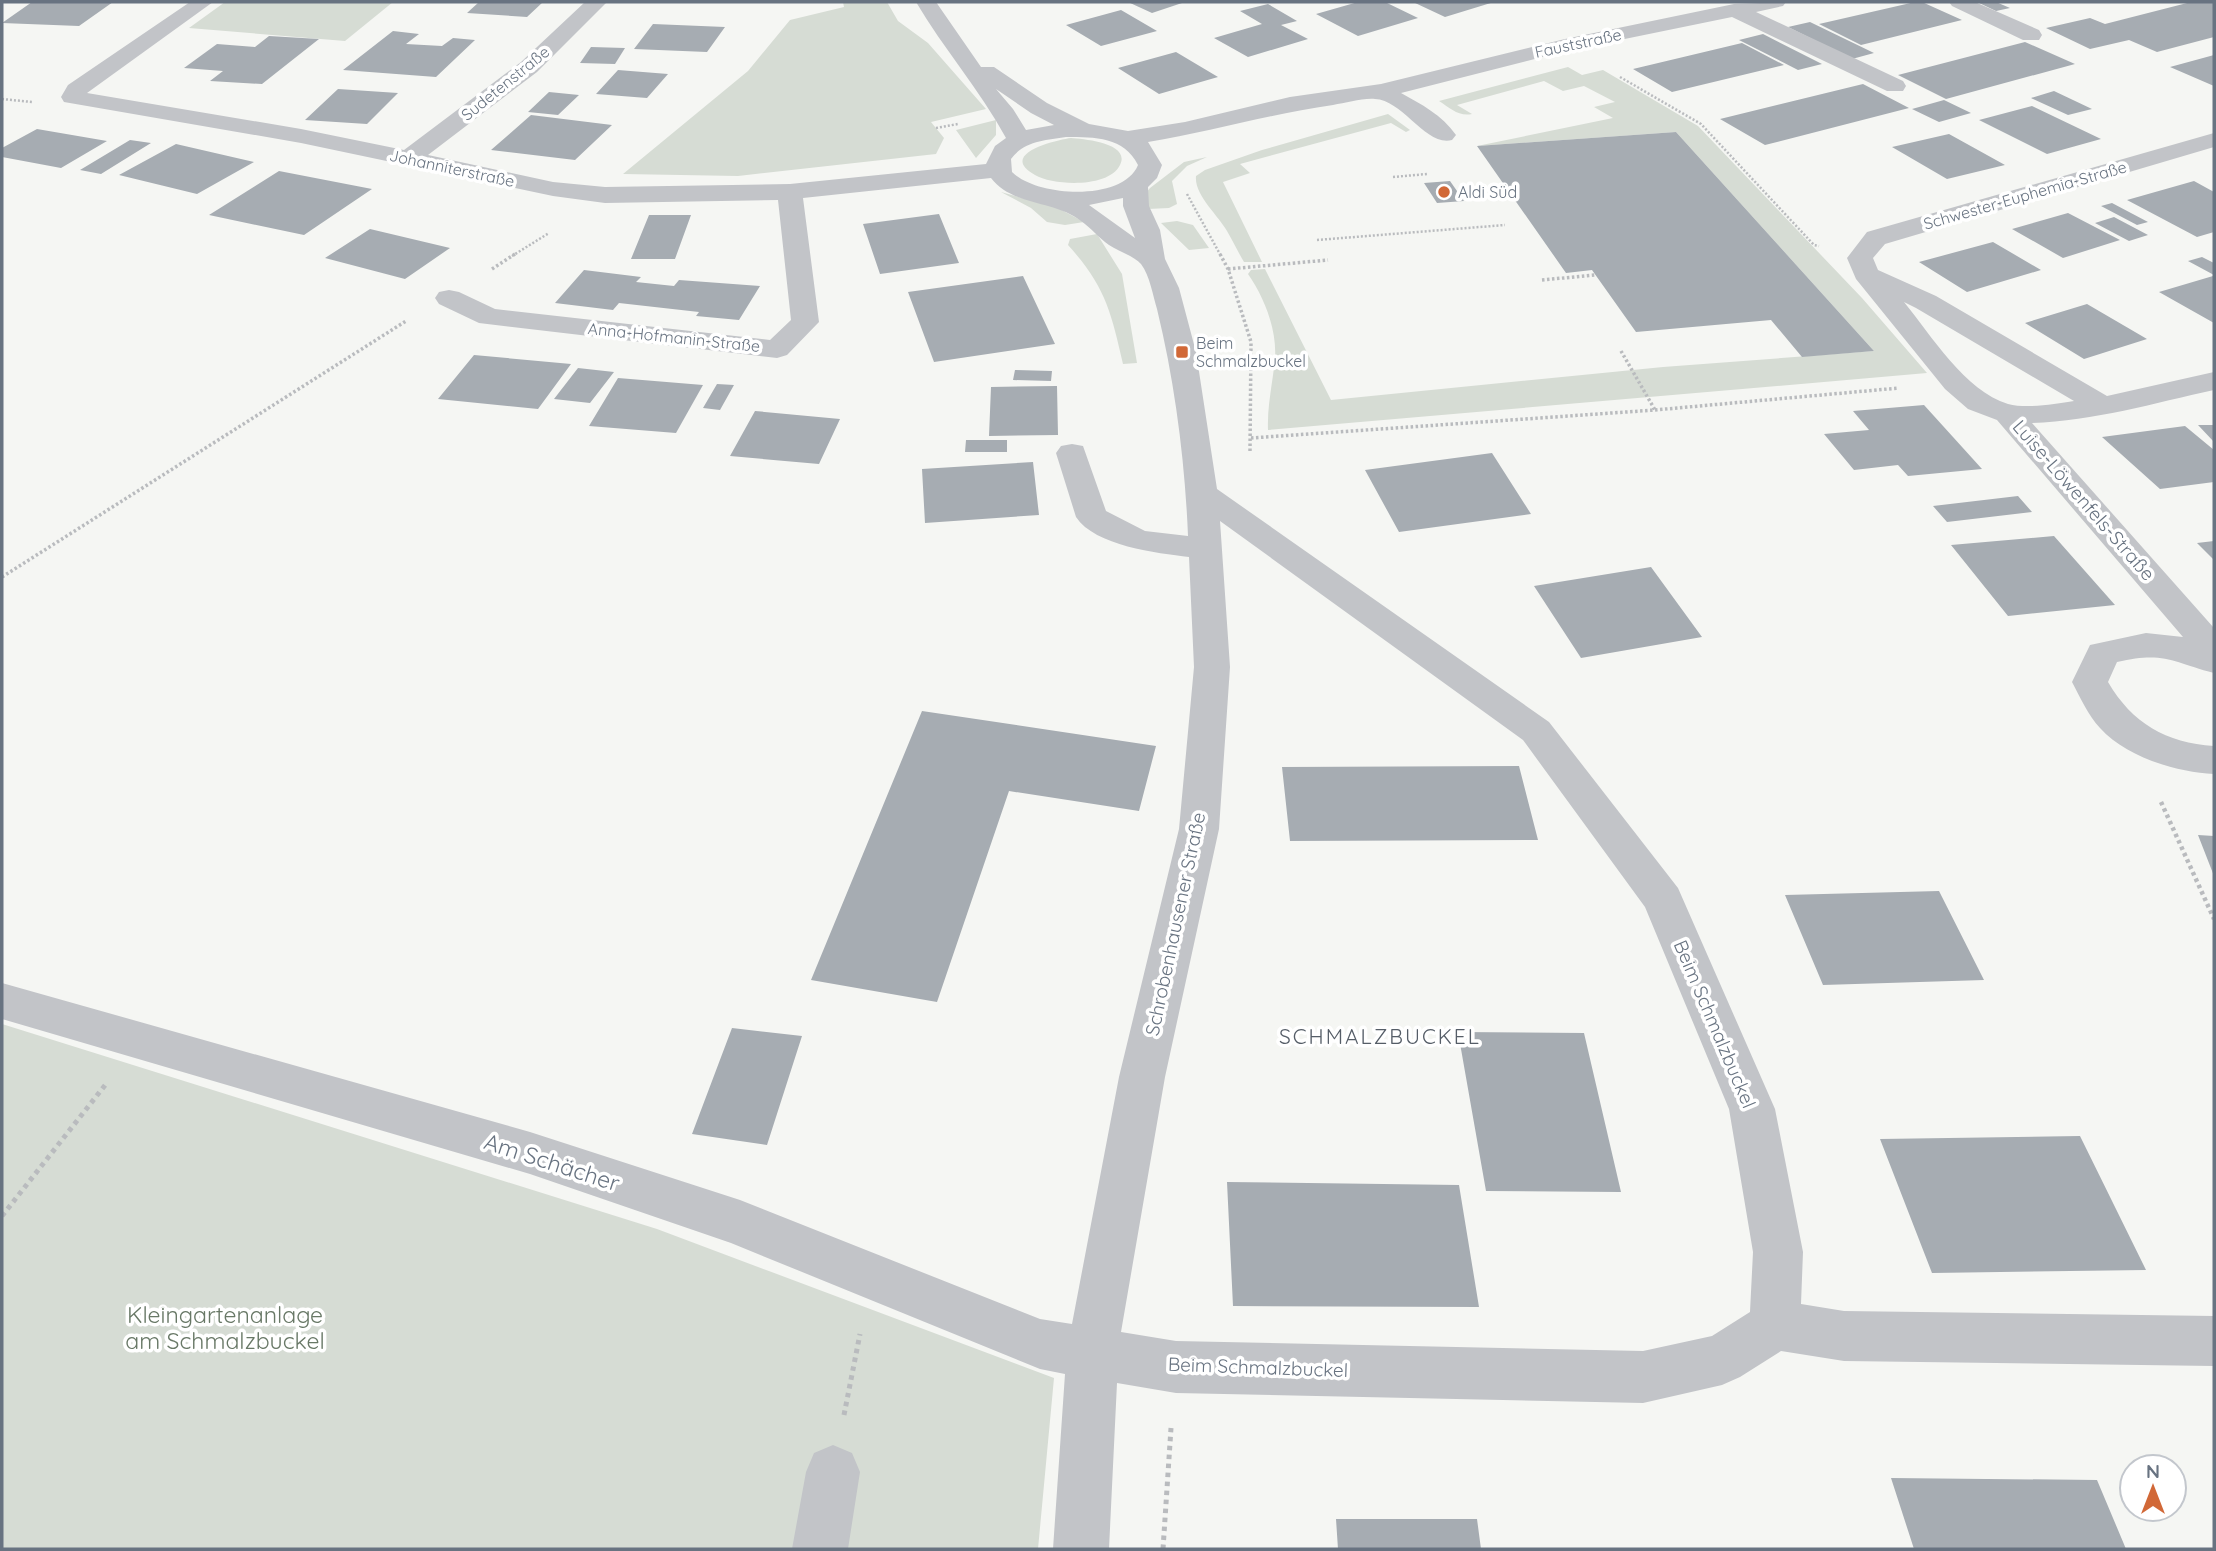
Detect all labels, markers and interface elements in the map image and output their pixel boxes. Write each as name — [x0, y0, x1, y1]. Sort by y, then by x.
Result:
street label: Fauststraße — [1533, 24, 1623, 62]
street label: Sudetenstraße — [457, 41, 553, 125]
street label: Johanniterstraße — [388, 145, 516, 191]
street label: Schwester-Euphemia-Straße — [1921, 156, 2129, 234]
place label: Aldi Süd — [1458, 182, 1517, 202]
marker: Aldi Süd — [1436, 184, 1452, 200]
street label: Anna-Hofmanin-Straße — [587, 318, 761, 356]
place label: Beim Schmalzbuckel — [1196, 333, 1306, 371]
marker: Beim Schmalzbuckel — [1174, 344, 1190, 360]
street label: Luise-Löwenfels-Straße — [2008, 415, 2160, 585]
street label: Schrobenhausener Straße — [1140, 810, 1210, 1038]
street label: Beim Schmalzbuckel — [1669, 936, 1761, 1112]
district label: SCHMALZBUCKEL — [1279, 1023, 1481, 1049]
street label: Am Schächer — [481, 1126, 624, 1198]
park label: Kleingartenanlage am Schmalzbuckel — [125, 1300, 325, 1355]
street label: Beim Schmalzbuckel — [1167, 1352, 1349, 1382]
north arrow — [2118, 1453, 2188, 1523]
text: N — [2146, 1459, 2160, 1483]

